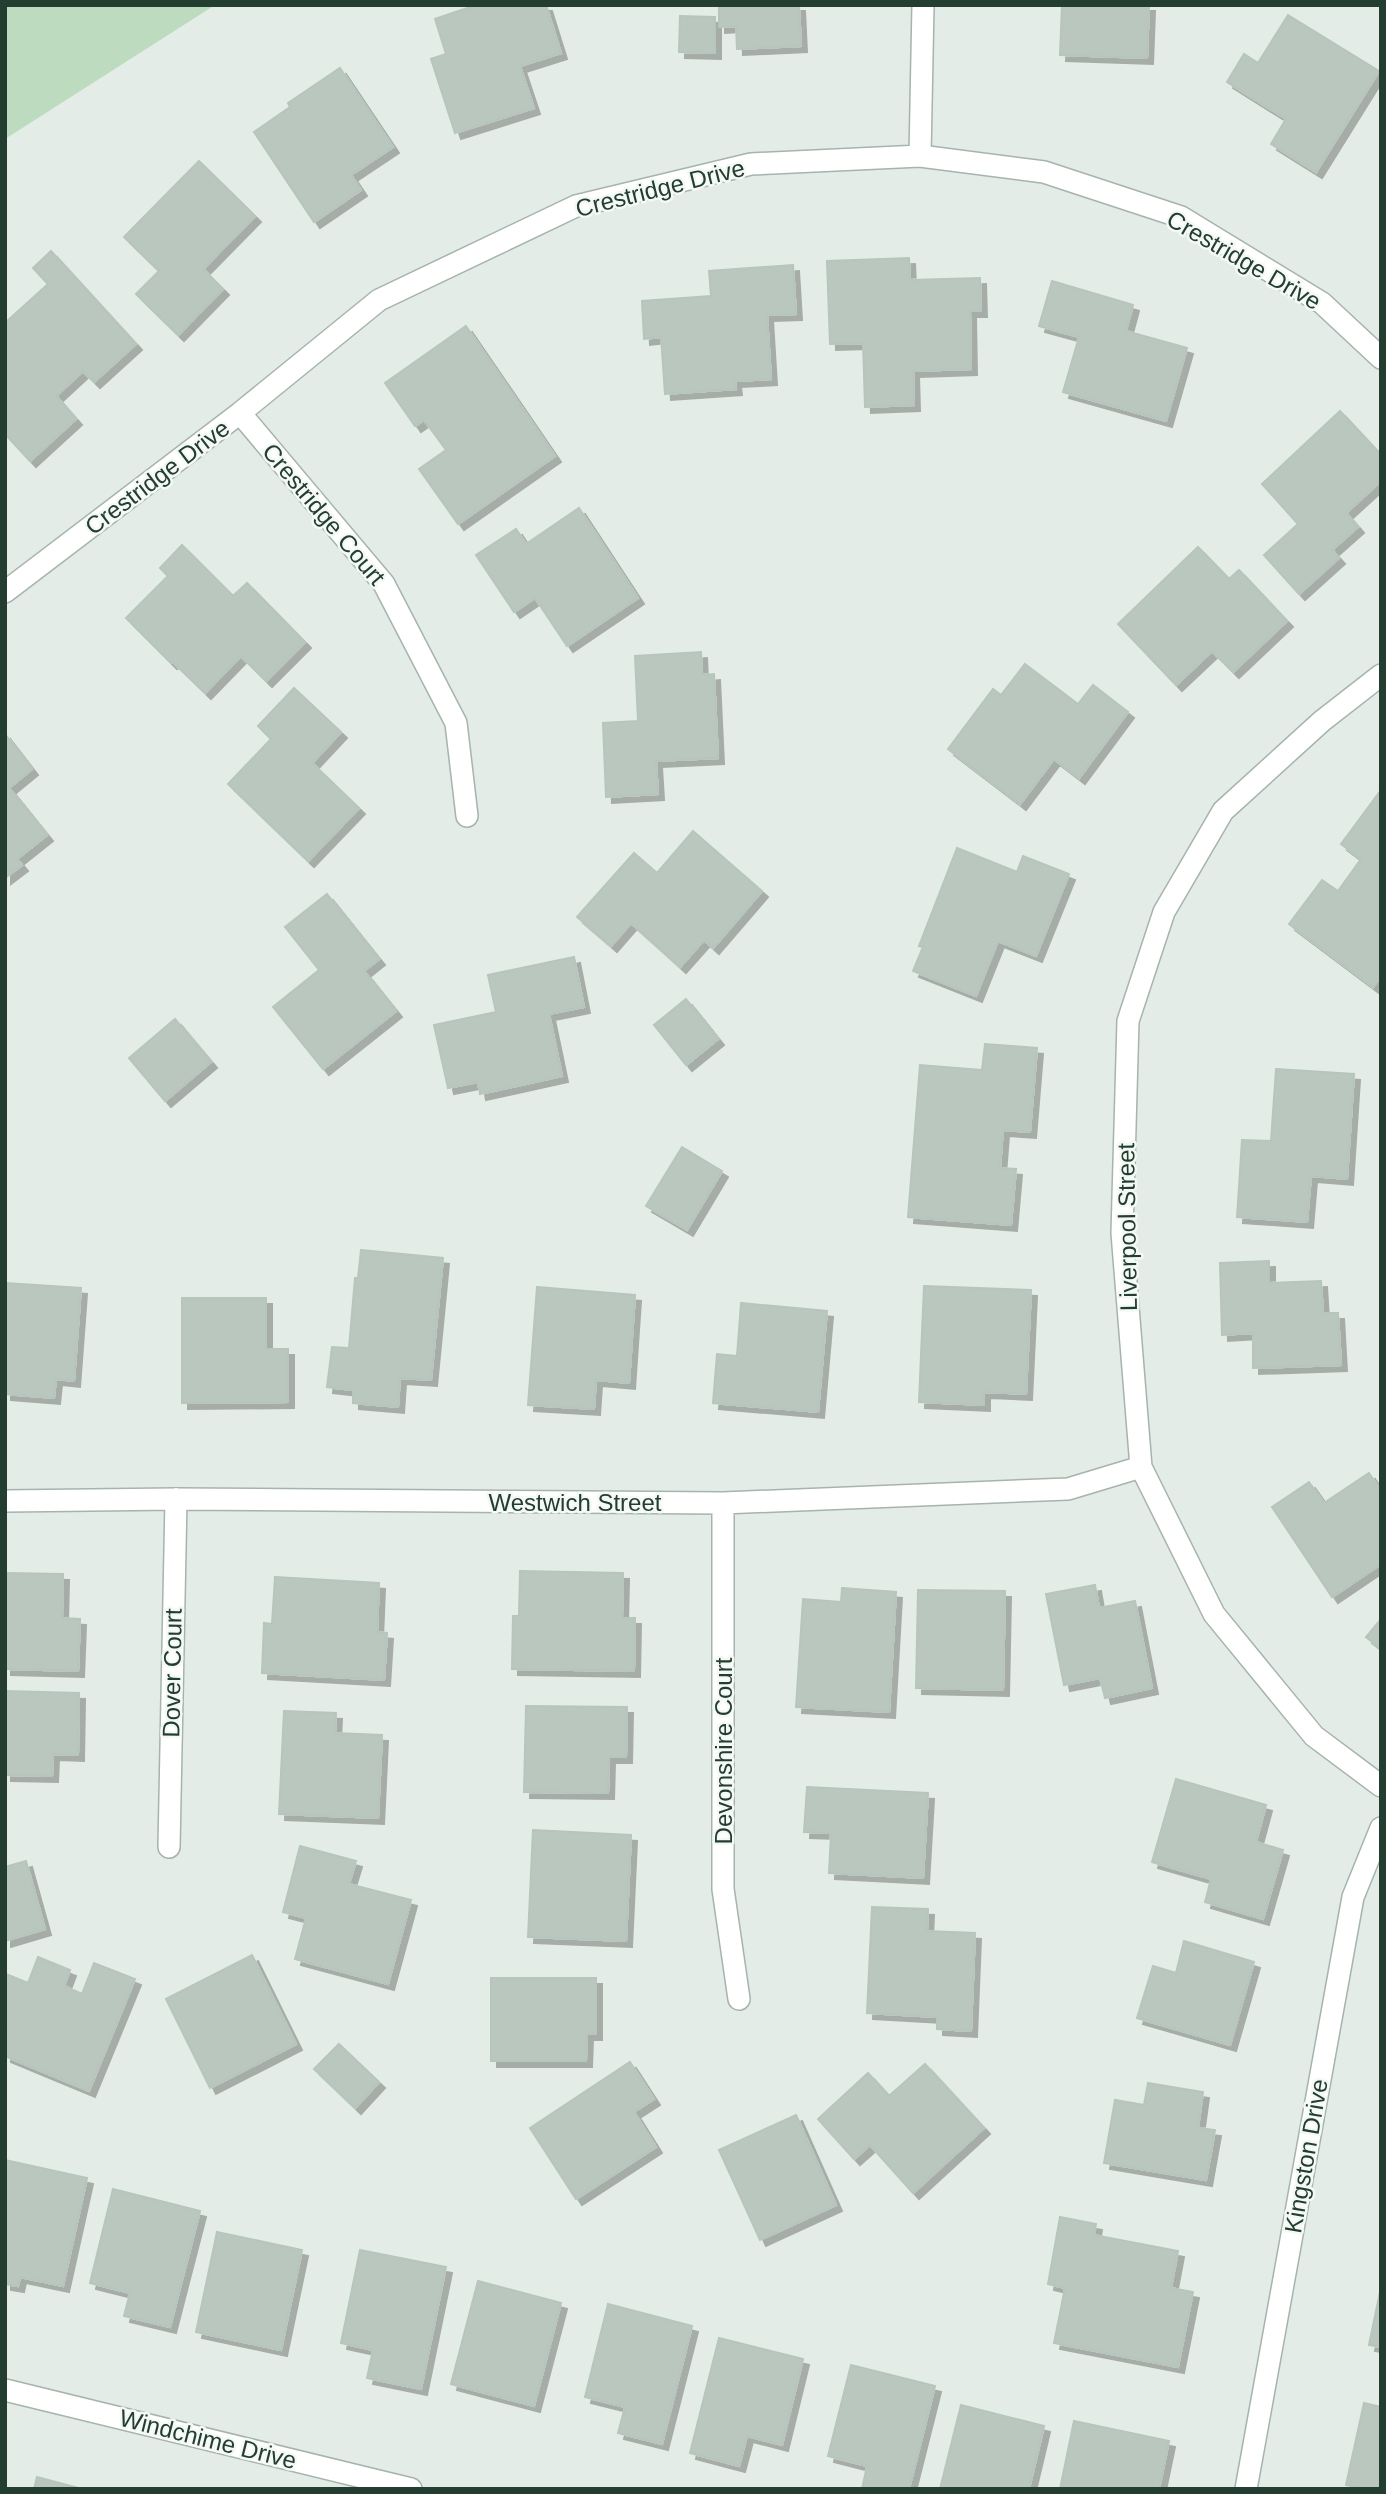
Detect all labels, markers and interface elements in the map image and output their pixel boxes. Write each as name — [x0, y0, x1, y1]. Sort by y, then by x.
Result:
street label: Crestridge Drive — [573, 154, 747, 222]
street label: Crestridge Drive — [1162, 205, 1326, 315]
street label: Crestridge Drive — [80, 414, 234, 540]
street label: Crestridge Court — [257, 438, 391, 590]
street label: Liverpool Street — [1112, 1142, 1142, 1311]
street label: Westwich Street — [489, 1489, 662, 1516]
street label: Dover Court — [157, 1608, 187, 1738]
street label: Devonshire Court — [710, 1657, 737, 1844]
street label: Kingston Drive — [1279, 2077, 1333, 2235]
street label: Windchime Drive — [117, 2404, 299, 2474]

